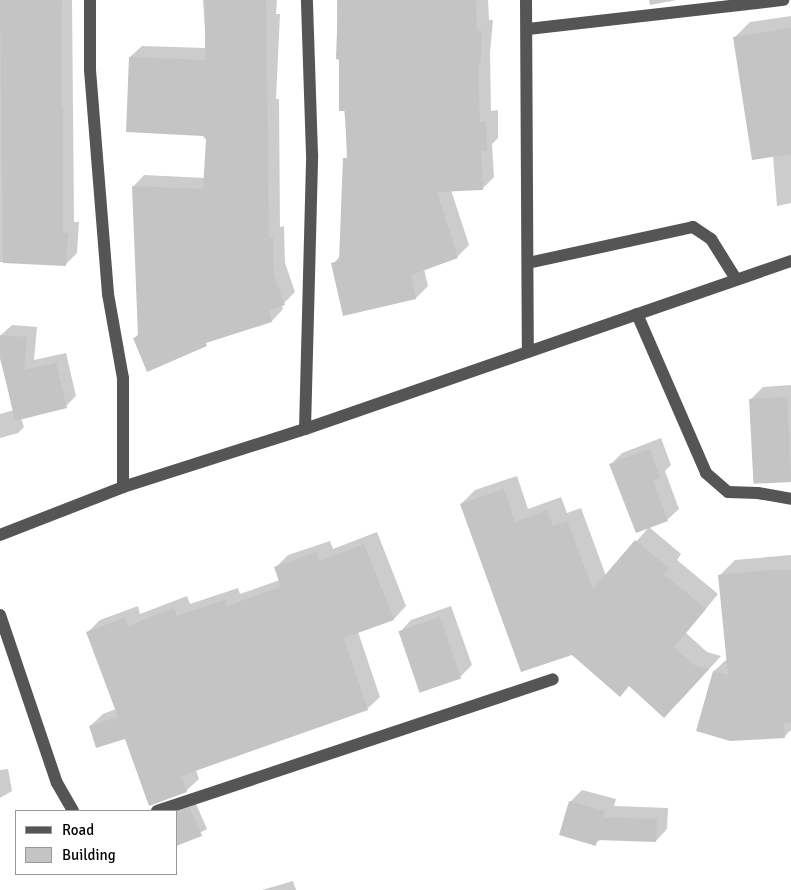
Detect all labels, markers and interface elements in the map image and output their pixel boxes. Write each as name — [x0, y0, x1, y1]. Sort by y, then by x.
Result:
legend — [15, 810, 178, 875]
text: Road — [62, 821, 94, 839]
text: Building — [62, 846, 116, 864]

